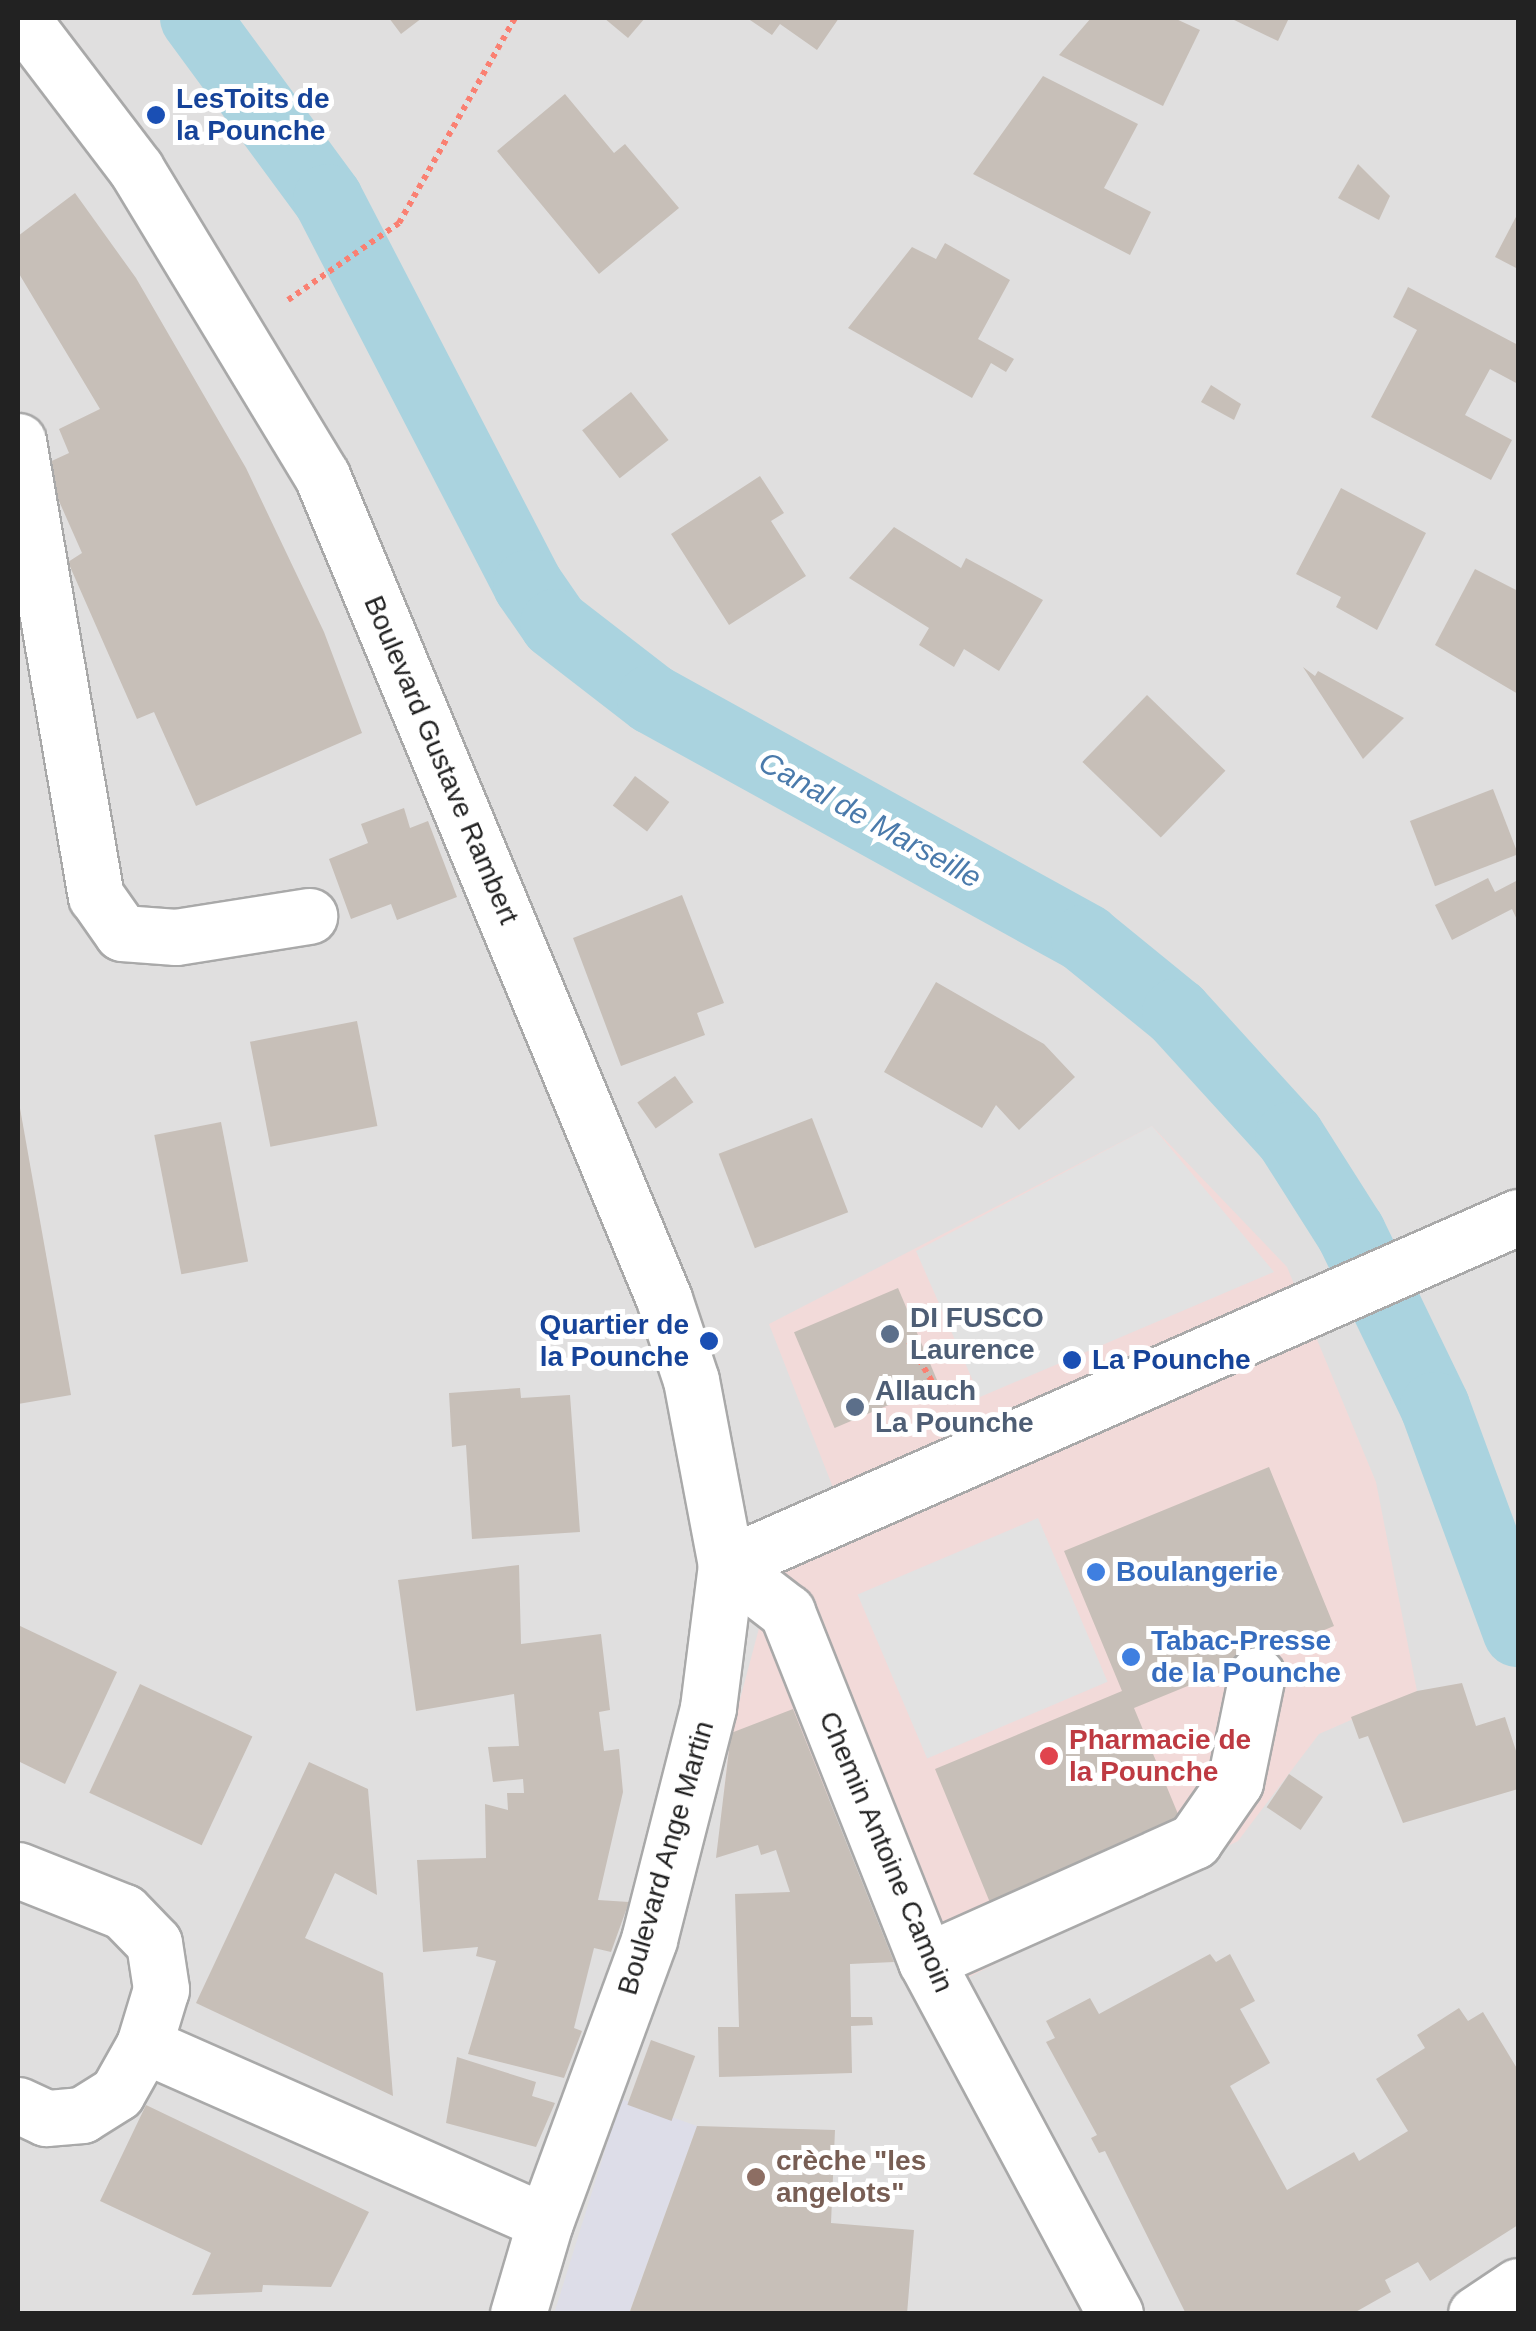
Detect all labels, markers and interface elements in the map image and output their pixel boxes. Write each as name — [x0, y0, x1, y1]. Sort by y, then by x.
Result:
place label: LesToits de la Pounche — [176, 82, 330, 148]
marker: LesToits de la Pounche — [145, 104, 167, 126]
street label: Boulevard Gustave Rambert — [357, 591, 525, 929]
water label: Canal de Marseille — [753, 744, 987, 896]
place label: DI FUSCO Laurence — [910, 1301, 1044, 1367]
place label: Quartier de la Pounche — [540, 1308, 689, 1374]
marker: DI FUSCO Laurence — [879, 1323, 901, 1345]
marker: Quartier de la Pounche — [698, 1330, 720, 1352]
place label: La Pounche — [1092, 1343, 1251, 1377]
marker: La Pounche — [1061, 1349, 1083, 1371]
place label: Allauch La Pounche — [875, 1374, 1034, 1440]
marker: Allauch La Pounche — [844, 1396, 866, 1418]
place label: Boulangerie — [1116, 1555, 1278, 1589]
marker: Boulangerie — [1085, 1561, 1107, 1583]
place label: Tabac-Presse de la Pounche — [1151, 1624, 1341, 1690]
marker: Tabac-Presse de la Pounche — [1120, 1646, 1142, 1668]
street label: Chemin Antoine Camoin — [811, 1706, 961, 1998]
street label: Boulevard Ange Martin — [611, 1716, 721, 2000]
place label: Pharmacie de la Pounche — [1069, 1723, 1251, 1789]
marker: Pharmacie de la Pounche — [1038, 1745, 1060, 1767]
place label: crèche "les angelots" — [776, 2144, 926, 2210]
marker: crèche "les angelots" — [745, 2166, 767, 2188]

